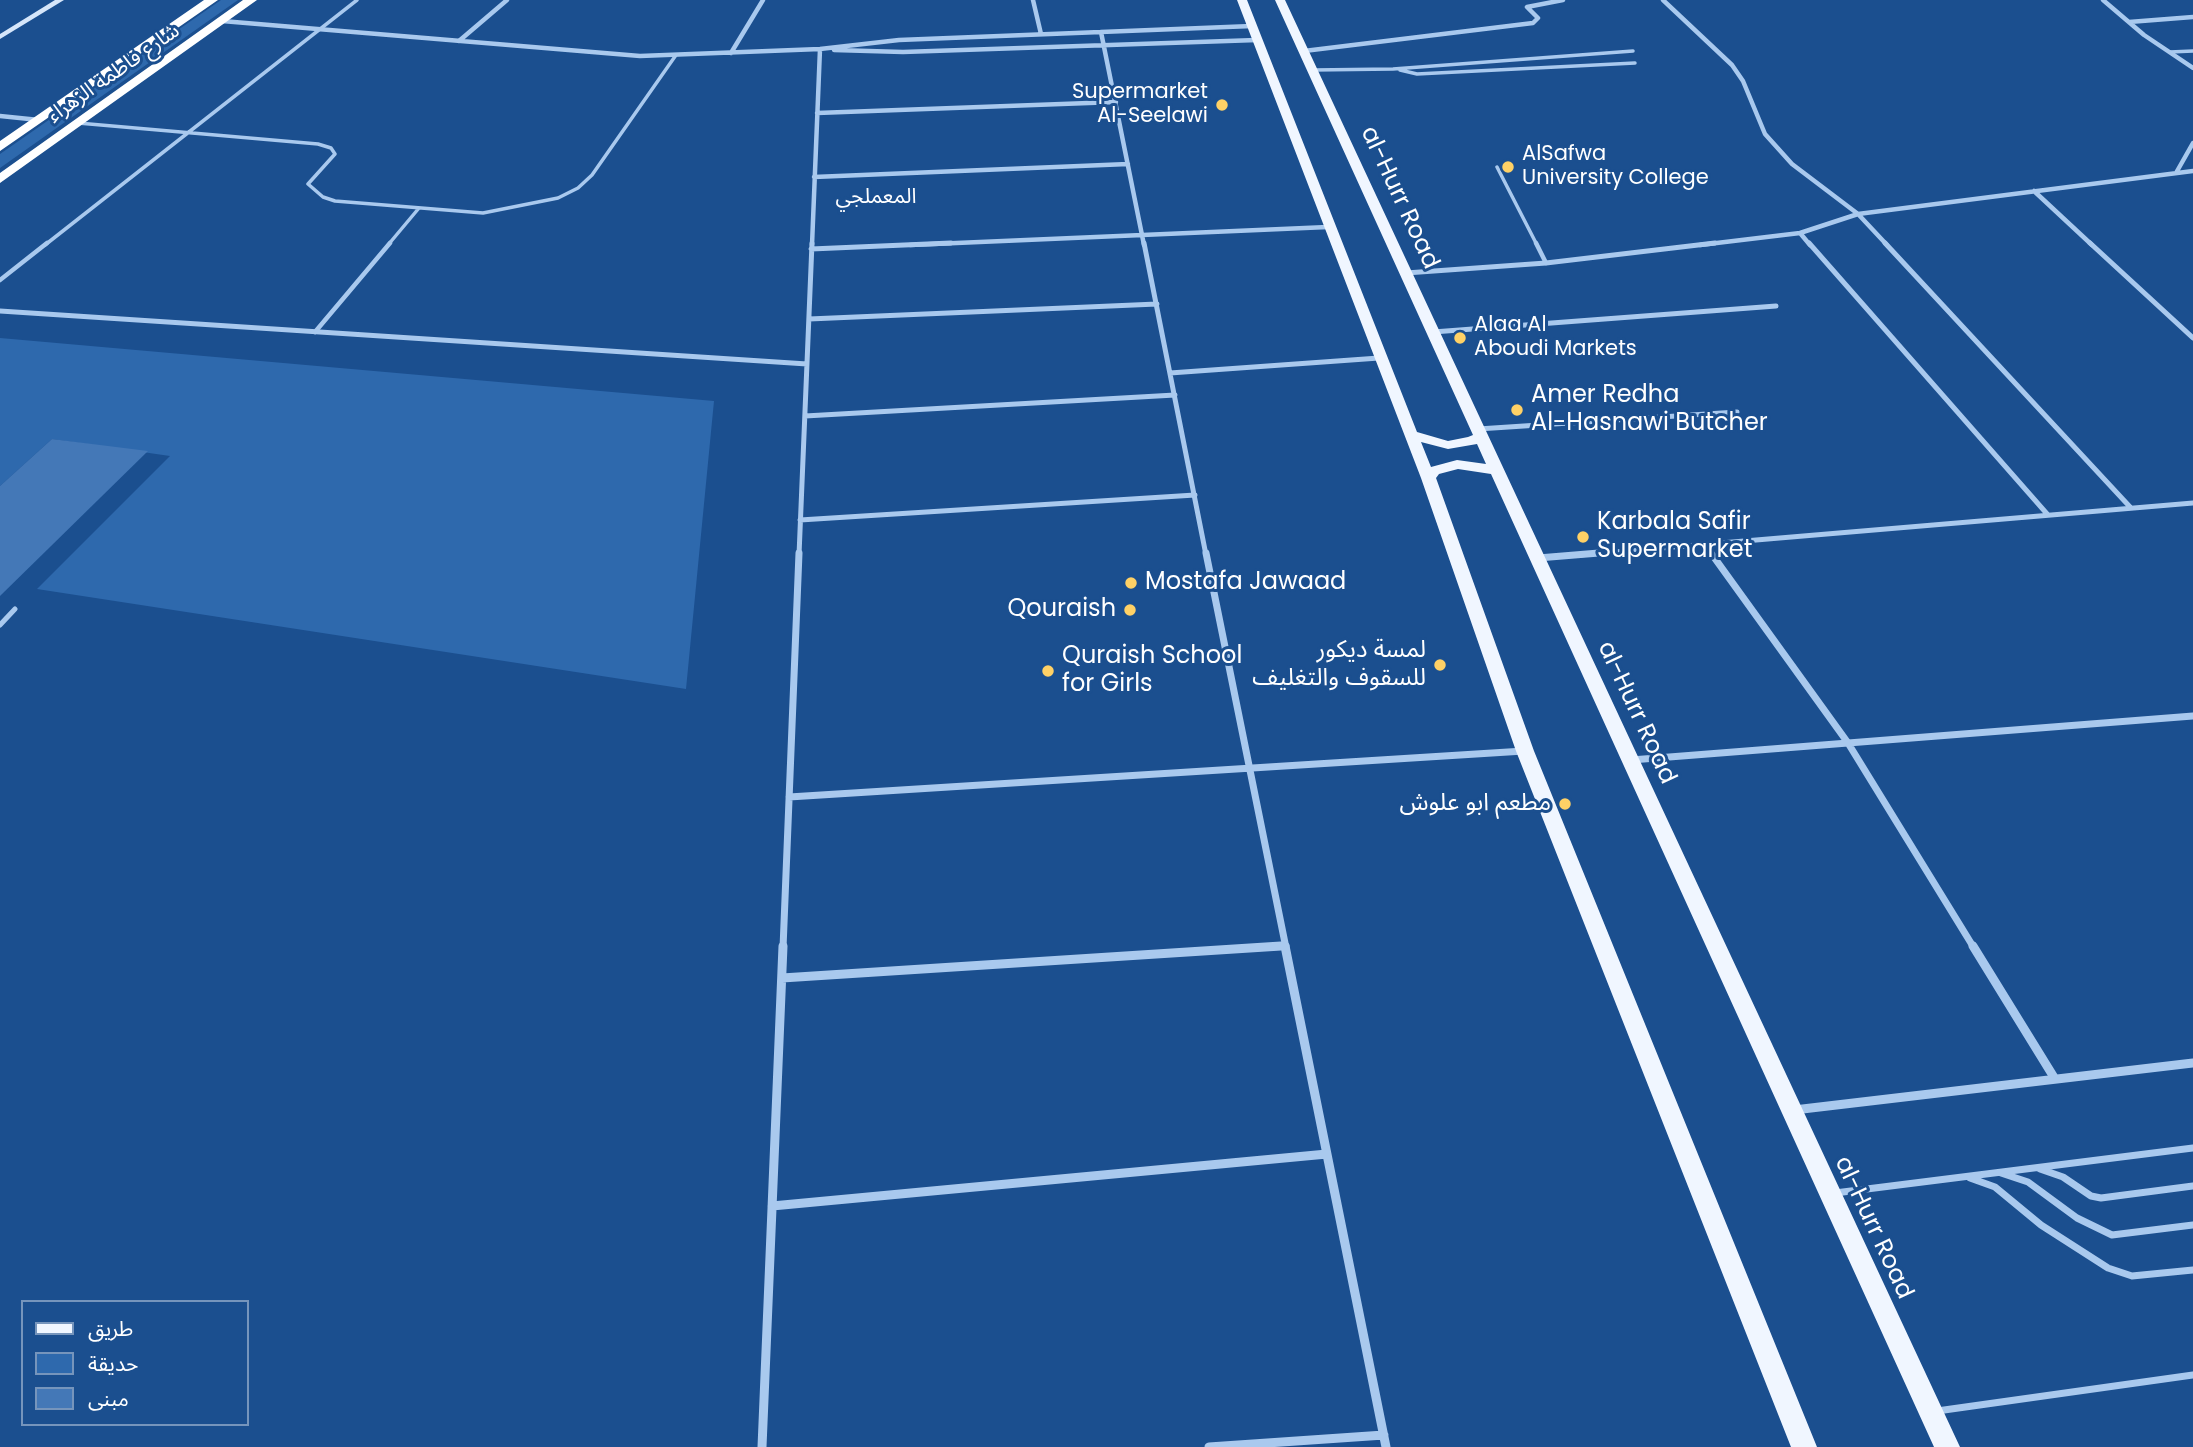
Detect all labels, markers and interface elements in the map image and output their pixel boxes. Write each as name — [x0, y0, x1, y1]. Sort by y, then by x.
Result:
street label: شارع فاطمة الزهراء — [43, 19, 185, 129]
place label: Supermarket Al-Seelawi — [1072, 80, 1208, 130]
marker: Supermarket Al-Seelawi — [1214, 97, 1230, 113]
street label: al-Hurr Road — [1353, 122, 1445, 274]
place label: AlSafwa University College — [1522, 142, 1709, 192]
marker: AlSafwa University College — [1500, 159, 1516, 175]
district label: المعملجي — [836, 185, 916, 211]
place label: Alaa Al Aboudi Markets — [1474, 313, 1637, 363]
marker: Alaa Al Aboudi Markets — [1452, 330, 1468, 346]
place label: Amer Redha Al-Hasnawi Butcher — [1531, 382, 1768, 438]
marker: Amer Redha Al-Hasnawi Butcher — [1509, 402, 1525, 418]
place label: Karbala Safir Supermarket — [1597, 509, 1752, 565]
marker: Karbala Safir Supermarket — [1575, 529, 1591, 545]
place label: Mostafa Jawaad — [1145, 569, 1346, 597]
marker: Mostafa Jawaad — [1123, 575, 1139, 591]
place label: Qouraish — [1007, 596, 1116, 624]
marker: Qouraish — [1122, 602, 1138, 618]
place label: لمسة ديكور للسقوف والتغليف — [1252, 637, 1426, 693]
street label: al-Hurr Road — [1590, 637, 1682, 789]
place label: Quraish School for Girls — [1062, 643, 1242, 699]
marker: لمسة ديكور للسقوف والتغليف — [1432, 657, 1448, 673]
marker: Quraish School for Girls — [1040, 663, 1056, 679]
place label: مطعم ابو علوش — [1399, 790, 1551, 818]
marker: مطعم ابو علوش — [1557, 796, 1573, 812]
street label: al-Hurr Road — [1827, 1152, 1919, 1304]
legend — [21, 1300, 248, 1426]
text: طريق — [88, 1314, 133, 1343]
text: حديقة — [88, 1349, 138, 1378]
text: مبنى — [88, 1384, 129, 1413]

